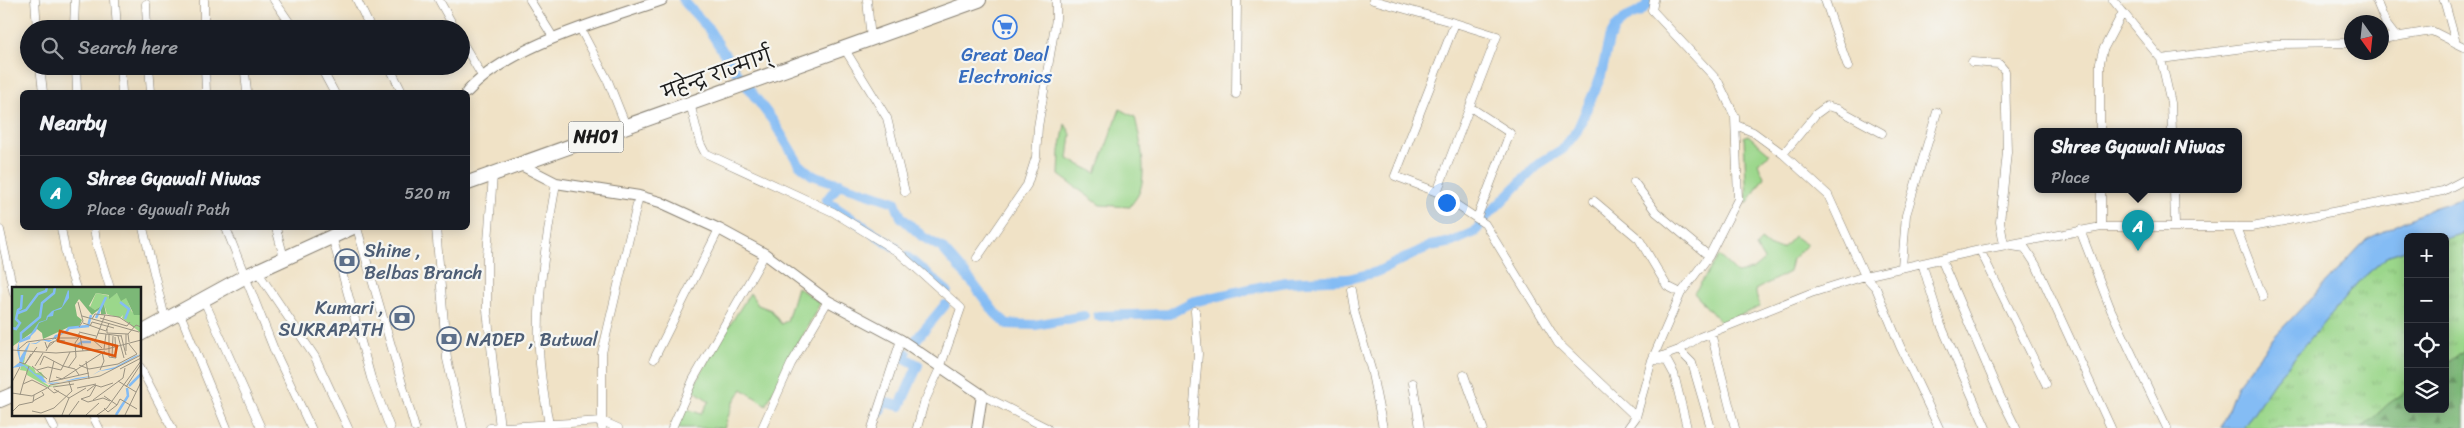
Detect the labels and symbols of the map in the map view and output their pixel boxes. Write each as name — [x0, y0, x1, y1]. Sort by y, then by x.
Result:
supermarket icon: Great Deal Electronics — [992, 14, 1018, 40]
north arrow — [2344, 15, 2389, 60]
street label: महेन्द्र राज्मार्ग् — [657, 38, 778, 109]
place label: Great Deal Electronics — [958, 38, 1052, 93]
road number: NH01 — [568, 121, 624, 152]
your location — [1434, 190, 1460, 216]
pin: A — [2122, 210, 2154, 251]
place label: Shine , Belbas Branch — [364, 234, 483, 289]
bank icon: Shine , Belbas Branch — [334, 248, 360, 274]
inset map — [12, 287, 141, 416]
place label: Kumari , SUKRAPATH — [279, 291, 384, 346]
bank icon: Kumari , SUKRAPATH — [389, 305, 415, 331]
place label: NADEP , Butwal — [466, 323, 599, 356]
bank icon: NADEP , Butwal — [436, 326, 462, 352]

